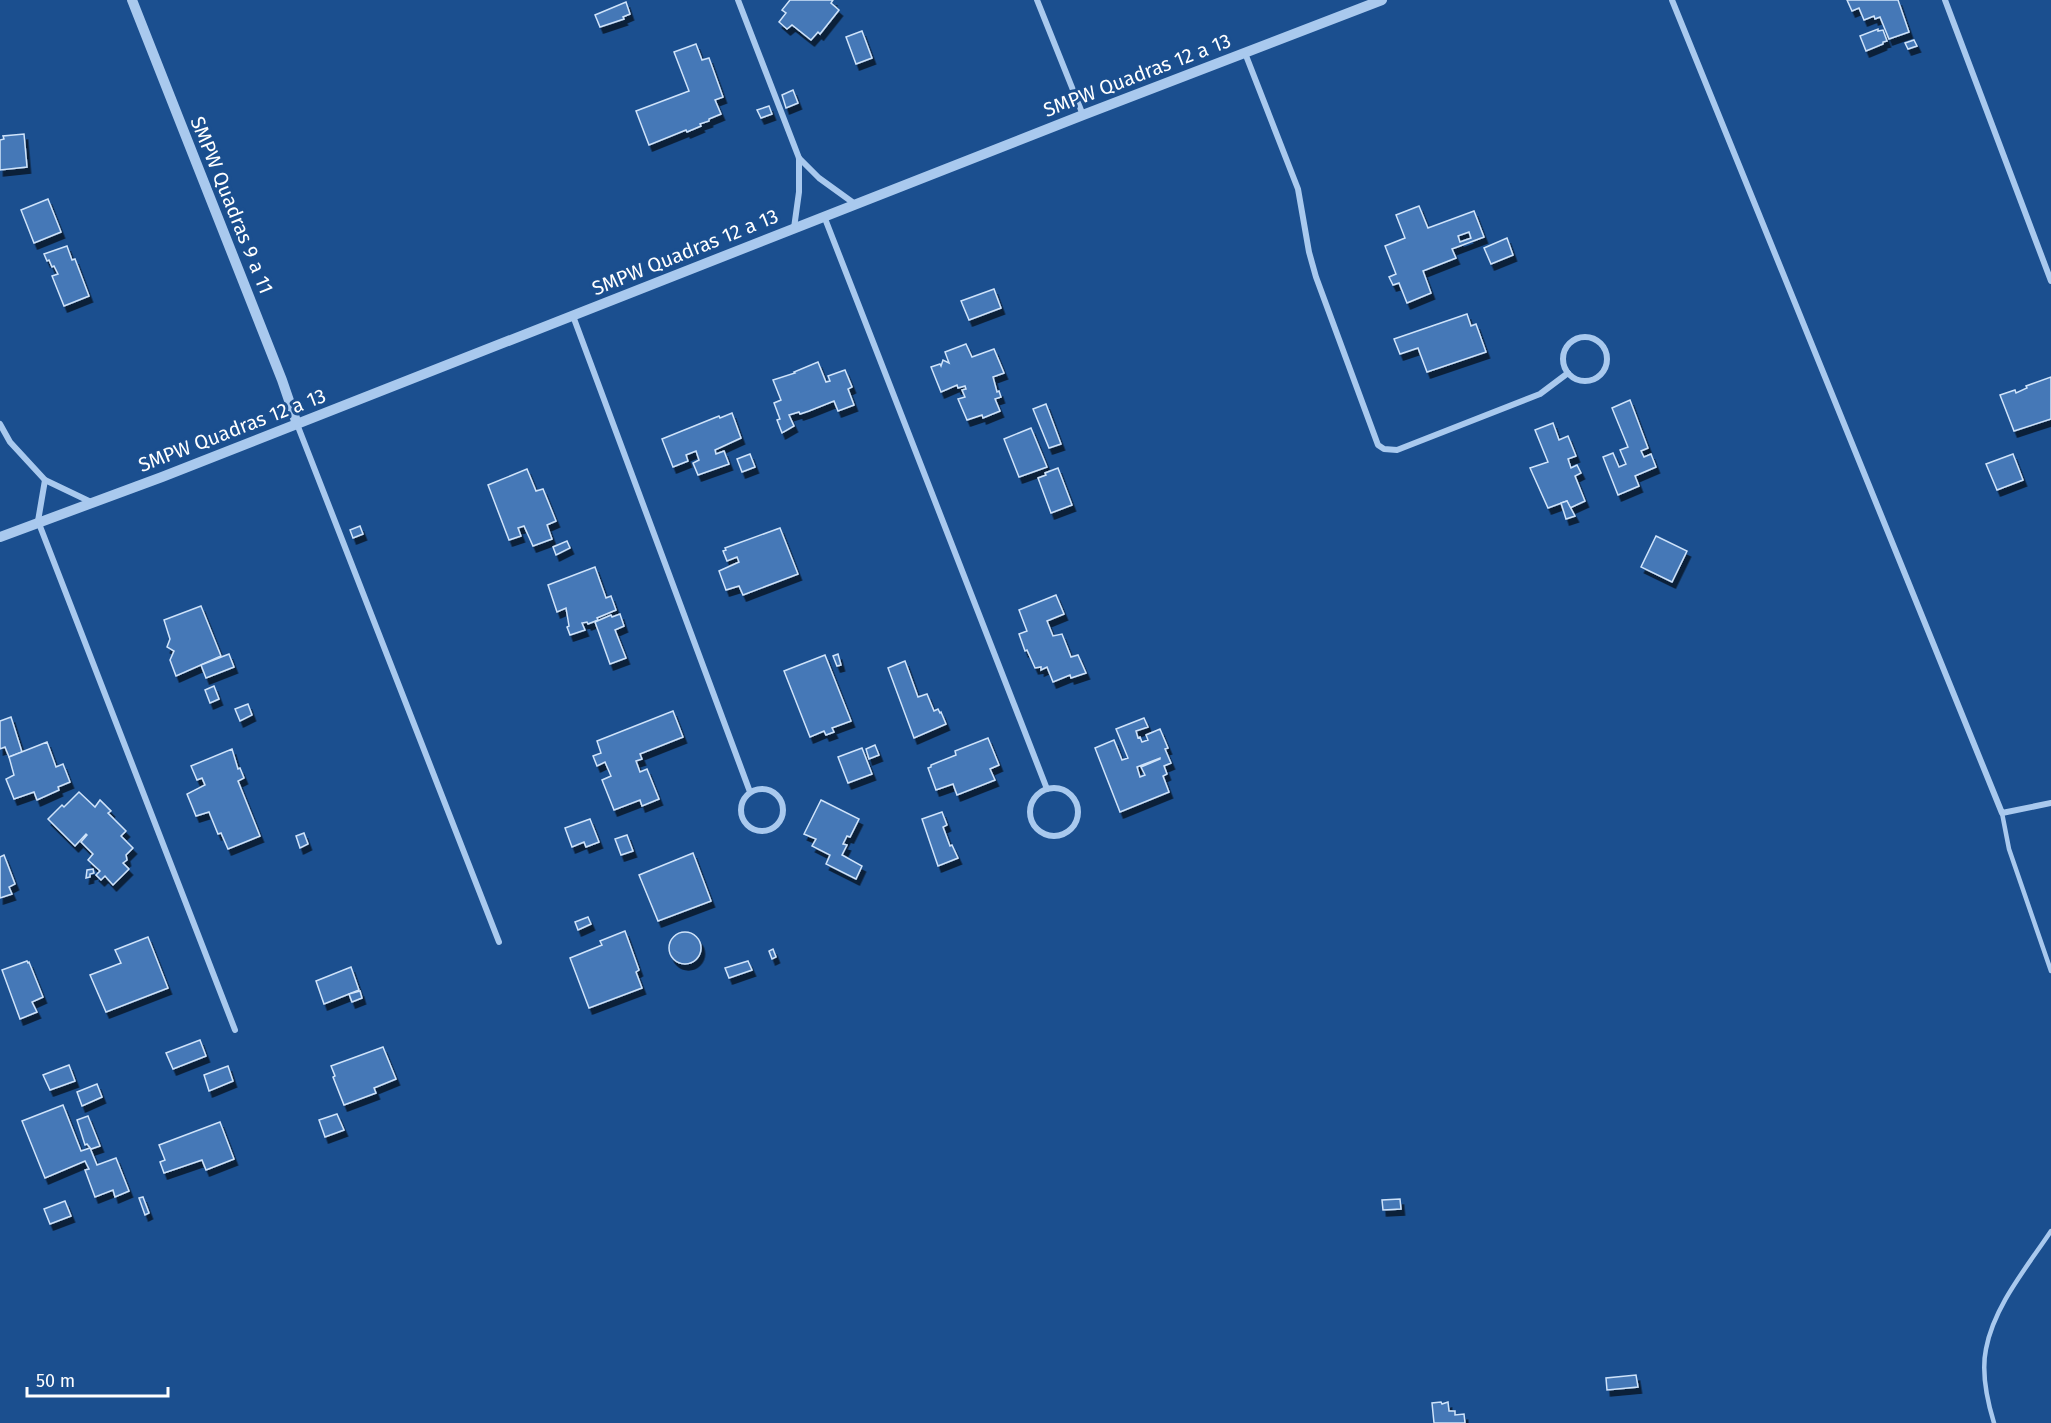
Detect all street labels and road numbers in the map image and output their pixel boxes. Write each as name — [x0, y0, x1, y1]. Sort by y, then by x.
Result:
street label: SMPW Quadras 12 a 13 — [1040, 28, 1234, 122]
street label: SMPW Quadras 9 a 11 — [185, 113, 279, 297]
street label: SMPW Quadras 12 a 13 — [588, 204, 782, 300]
street label: SMPW Quadras 12 a 13 — [135, 383, 329, 477]

